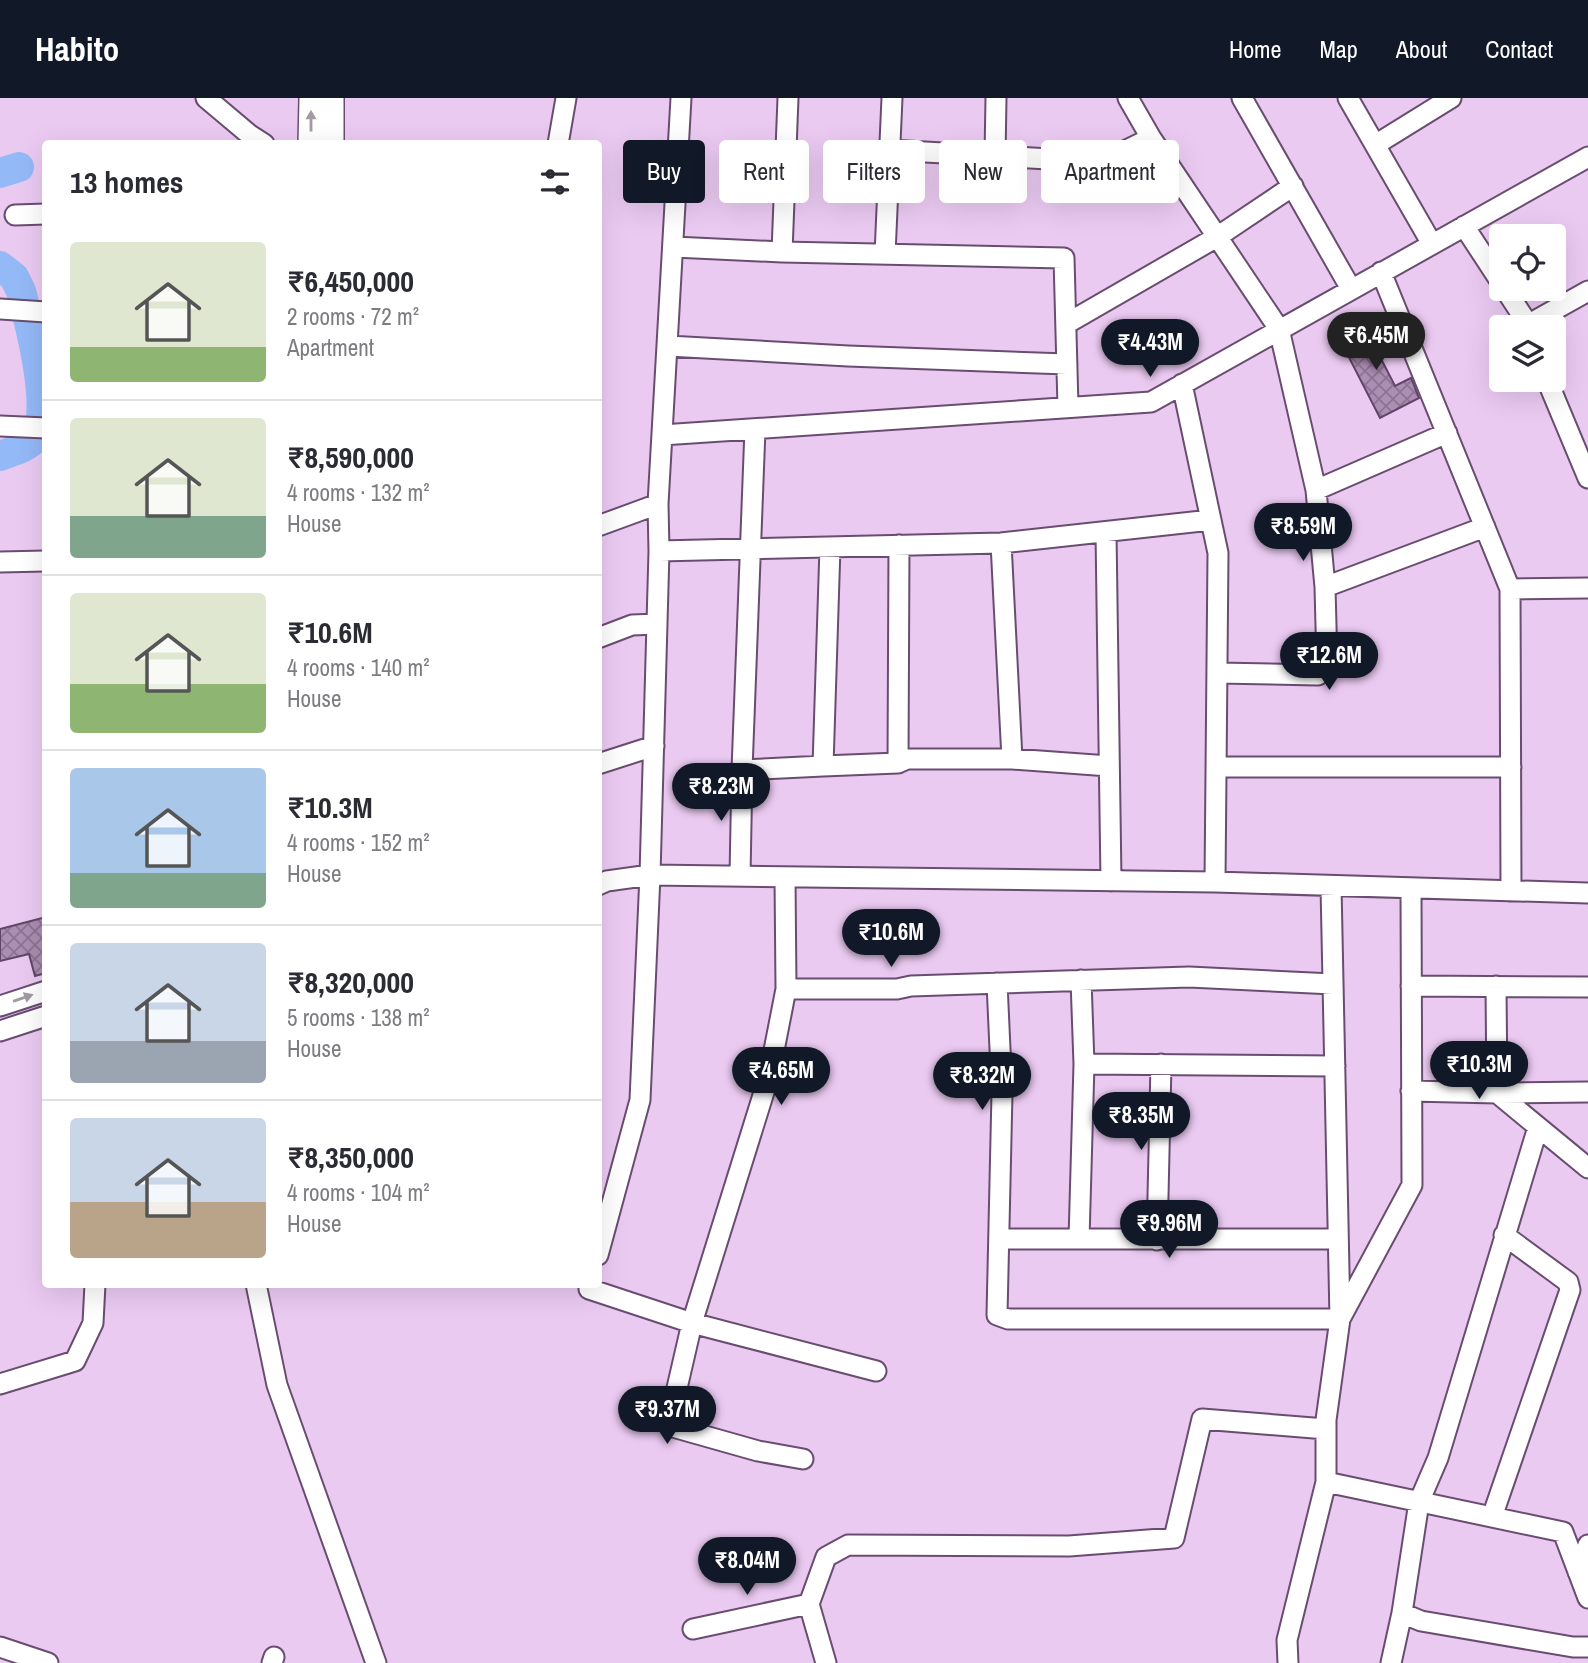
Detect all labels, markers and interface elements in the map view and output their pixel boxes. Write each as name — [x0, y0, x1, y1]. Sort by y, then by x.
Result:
text: Habito — [35, 27, 119, 71]
text: Home — [1229, 33, 1281, 65]
text: Map — [1319, 33, 1358, 65]
text: About — [1396, 33, 1447, 65]
text: Contact — [1485, 33, 1553, 65]
one-way arrow — [305, 110, 316, 132]
chip: Buy — [623, 140, 705, 203]
chip: Rent — [719, 140, 809, 203]
chip: Filters — [823, 140, 925, 203]
chip: New — [939, 140, 1027, 203]
chip: Apartment — [1041, 140, 1179, 203]
text: 13 homes — [70, 162, 184, 202]
icon: filters — [536, 163, 574, 201]
map controls — [1489, 224, 1566, 392]
button: locate — [1489, 224, 1566, 301]
text: ₹6,450,000 — [287, 261, 414, 301]
icon: home — [126, 270, 210, 354]
text: 2 rooms · 72 m² — [287, 301, 419, 332]
pin: ₹6.45M — [1319, 313, 1433, 372]
button: layers — [1489, 315, 1566, 392]
text: ₹6.45M — [1343, 319, 1409, 350]
pin: ₹4.43M — [1093, 320, 1207, 379]
text: ₹4.43M — [1117, 326, 1183, 357]
text: Apartment — [287, 332, 374, 363]
text: ₹8,590,000 — [287, 437, 414, 477]
icon: home — [126, 446, 210, 530]
text: 4 rooms · 132 m² — [287, 477, 430, 508]
pin: ₹8.59M — [1246, 504, 1360, 563]
text: House — [287, 508, 342, 539]
text: ₹8.59M — [1270, 510, 1336, 541]
text: ₹10.6M — [287, 612, 373, 652]
icon: home — [126, 621, 210, 705]
pin: ₹12.6M — [1272, 632, 1386, 692]
text: ₹12.6M — [1296, 639, 1362, 670]
text: 4 rooms · 140 m² — [287, 652, 430, 683]
text: House — [287, 683, 342, 714]
pin: ₹8.23M — [664, 764, 778, 823]
text: ₹8.23M — [688, 770, 754, 801]
text: ₹10.3M — [287, 787, 373, 827]
icon: home — [126, 796, 210, 880]
text: 4 rooms · 152 m² — [287, 827, 430, 858]
text: House — [287, 858, 342, 889]
pin: ₹10.6M — [834, 910, 948, 969]
text: ₹10.6M — [858, 916, 924, 947]
text: ₹8,320,000 — [287, 962, 414, 1002]
icon: home — [126, 971, 210, 1055]
one-way arrow — [12, 993, 33, 1003]
text: 5 rooms · 138 m² — [287, 1002, 430, 1033]
text: House — [287, 1033, 342, 1064]
pin: ₹10.3M — [1422, 1042, 1536, 1101]
pin: ₹4.65M — [724, 1048, 838, 1107]
text: ₹10.3M — [1446, 1048, 1512, 1079]
pin: ₹8.32M — [925, 1052, 1039, 1112]
text: ₹4.65M — [748, 1054, 814, 1085]
text: ₹8.32M — [949, 1059, 1015, 1090]
pin: ₹8.35M — [1084, 1093, 1198, 1152]
text: ₹8.35M — [1108, 1099, 1174, 1130]
text: ₹8,350,000 — [287, 1137, 414, 1177]
icon: home — [126, 1146, 210, 1230]
text: 4 rooms · 104 m² — [287, 1177, 430, 1208]
pin: ₹9.96M — [1112, 1200, 1226, 1260]
text: ₹9.96M — [1136, 1207, 1202, 1238]
text: House — [287, 1208, 342, 1239]
pin: ₹9.37M — [610, 1386, 724, 1446]
text: ₹9.37M — [634, 1393, 700, 1424]
pin: ₹8.04M — [690, 1538, 804, 1597]
text: ₹8.04M — [714, 1544, 780, 1575]

